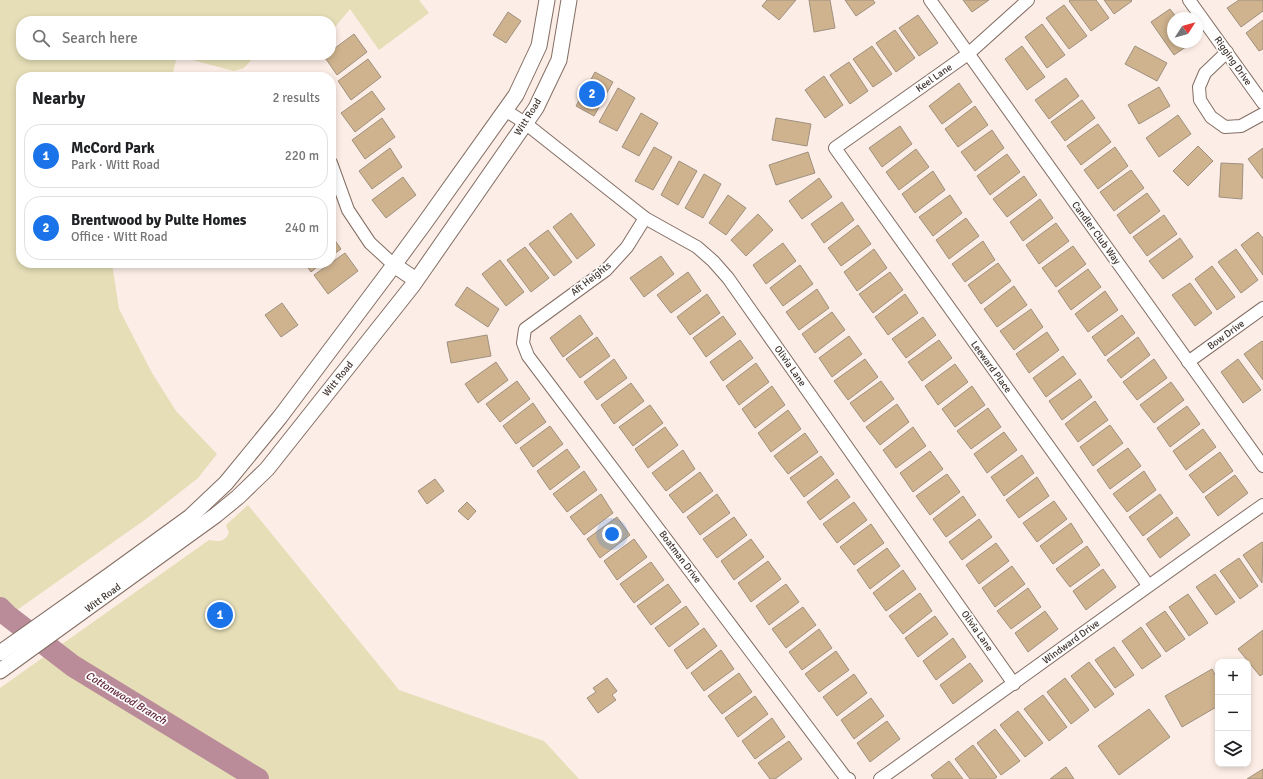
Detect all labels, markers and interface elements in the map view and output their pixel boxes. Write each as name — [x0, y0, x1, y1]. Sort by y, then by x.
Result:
north arrow — [1167, 12, 1203, 48]
search box — [16, 16, 336, 60]
icon: search — [30, 27, 52, 49]
text: Search here — [62, 29, 138, 47]
street label: Rigging Drive — [1212, 34, 1254, 88]
street label: Keel Lane — [914, 61, 954, 95]
pin: 2 — [579, 79, 605, 109]
text: Nearby — [32, 88, 85, 109]
text: 2 results — [272, 90, 320, 106]
street label: Witt Road — [512, 96, 544, 138]
text: McCord Park — [71, 139, 155, 157]
text: 1 — [42, 148, 50, 164]
text: 220 m — [285, 148, 319, 164]
text: Park · Witt Road — [71, 157, 160, 173]
street label: Candler Club Way — [1069, 199, 1123, 267]
text: Brentwood by Pulte Homes — [71, 211, 246, 229]
text: 2 — [42, 220, 50, 236]
text: 240 m — [285, 220, 319, 236]
text: Office · Witt Road — [71, 229, 168, 245]
street label: Aft Heights — [568, 259, 614, 298]
street label: Bow Drive — [1205, 318, 1247, 352]
street label: Leeward Place — [968, 339, 1014, 395]
street label: Olivia Lane — [772, 343, 808, 389]
street label: Witt Road — [320, 359, 356, 399]
your location — [602, 524, 622, 544]
street label: Boatman Drive — [656, 528, 704, 586]
street label: Witt Road — [83, 581, 123, 615]
pin: 1 — [207, 600, 233, 630]
street label: Olivia Lane — [959, 608, 995, 654]
street label: Windward Drive — [1040, 617, 1102, 667]
map controls — [1215, 659, 1251, 767]
button: + — [1215, 659, 1251, 695]
water label: Cottonwood Branch — [83, 669, 170, 728]
button: − — [1215, 695, 1251, 731]
button: layers — [1215, 731, 1251, 767]

